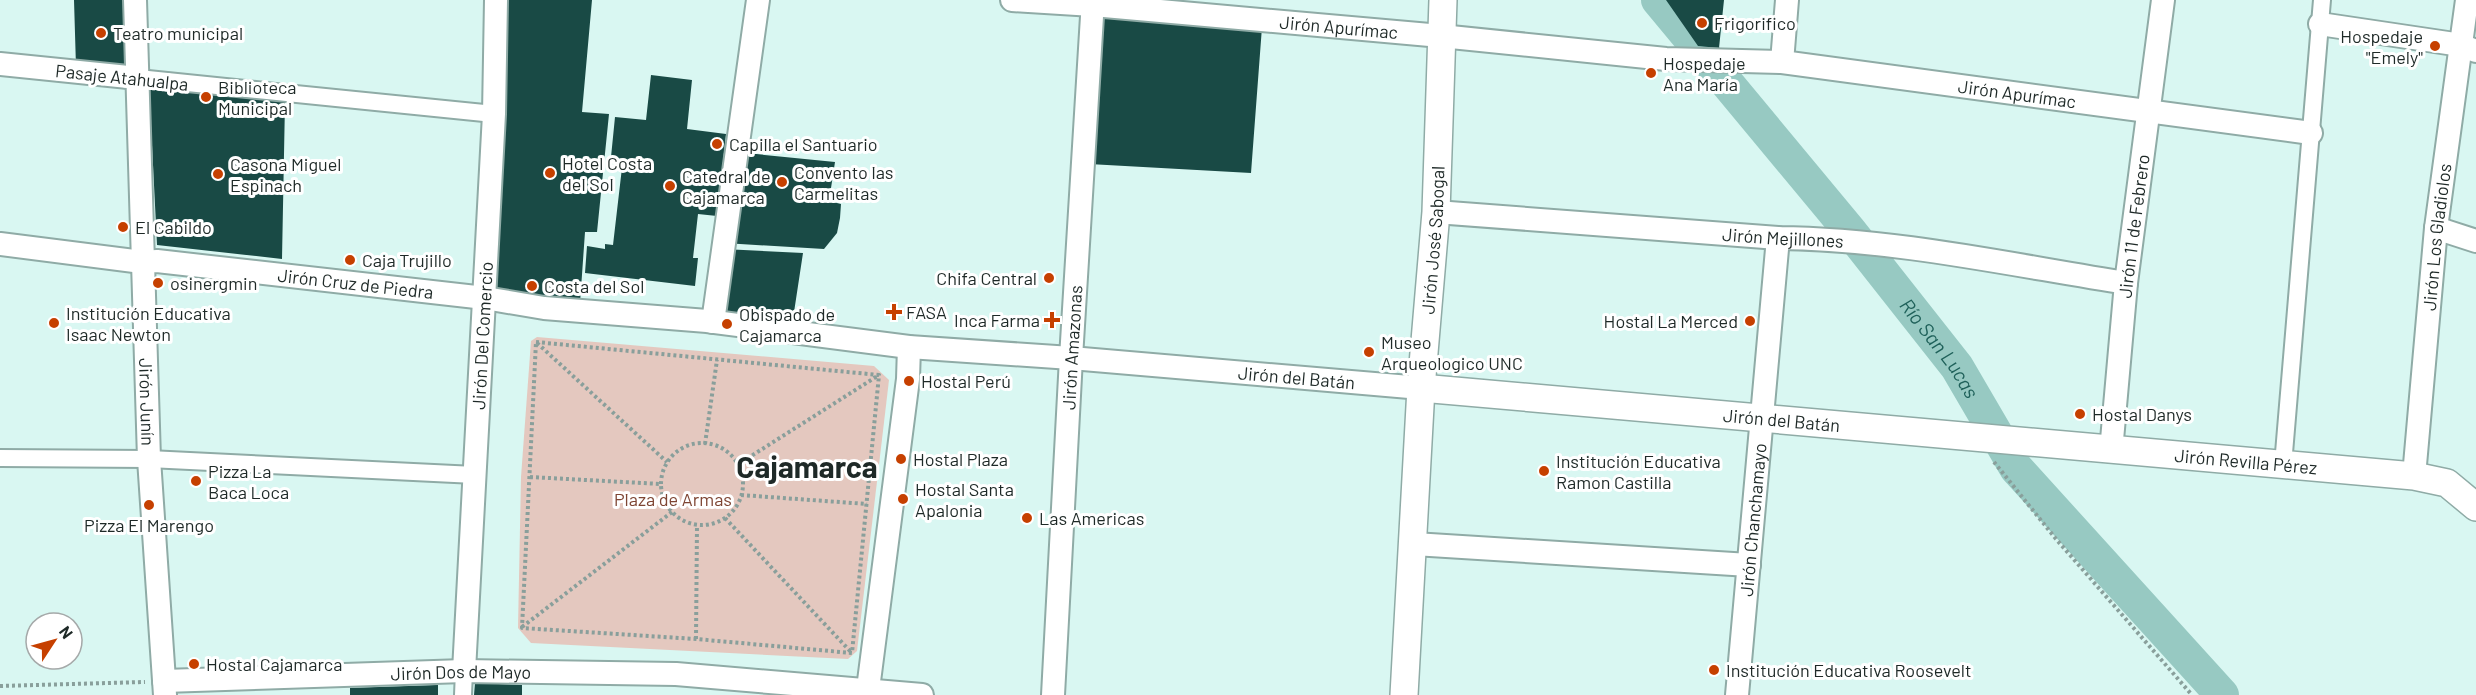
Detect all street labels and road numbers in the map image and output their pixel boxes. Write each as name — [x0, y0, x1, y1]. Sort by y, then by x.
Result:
street label: Jirón Apurímac — [1279, 11, 1399, 43]
street label: Pasaje Atahualpa — [54, 59, 190, 95]
street label: Jirón Apurímac — [1957, 75, 2077, 112]
street label: Jirón 11 de Febrero — [2114, 153, 2154, 299]
street label: Jirón Los Gladiolos — [2418, 162, 2456, 312]
street label: Jirón José Sabogal — [1416, 165, 1449, 315]
street label: Jirón Mejillones — [1721, 223, 1845, 252]
street label: Jirón Del Comercio — [467, 261, 497, 410]
street label: Jirón Cruz de Piedra — [276, 264, 435, 303]
street label: Jirón Amazonas — [1057, 285, 1086, 410]
street label: Jirón Junín — [135, 358, 160, 446]
street label: Jirón del Batán — [1237, 361, 1356, 393]
street label: Jirón del Batán — [1722, 404, 1841, 436]
street label: Jirón Chanchamayo — [1735, 442, 1771, 597]
street label: Jirón Revilla Pérez — [2174, 444, 2318, 478]
street label: Jirón Dos de Mayo — [390, 660, 531, 684]

